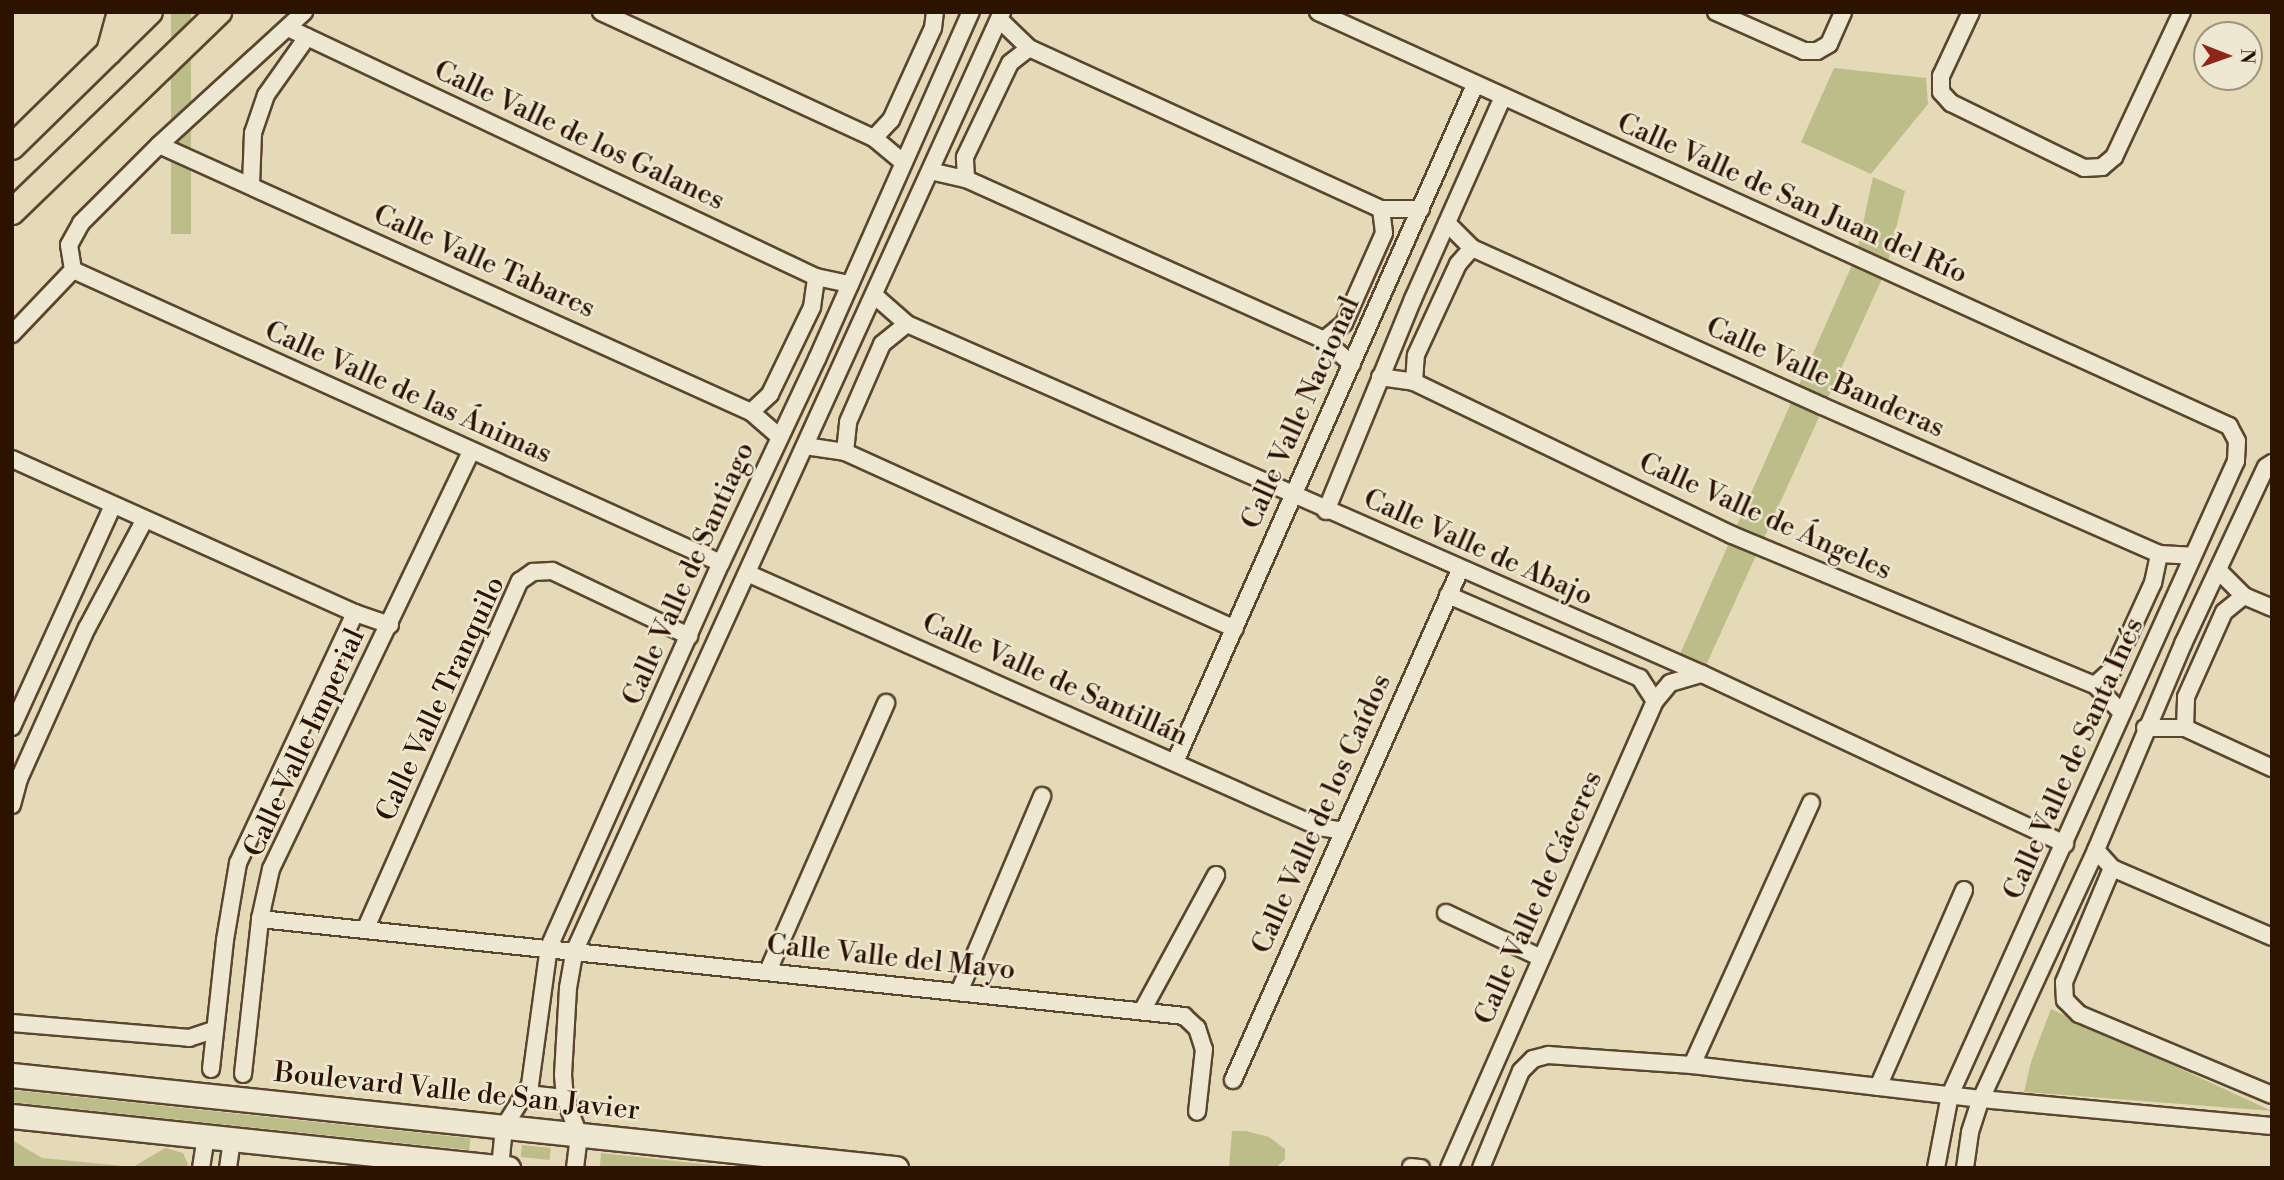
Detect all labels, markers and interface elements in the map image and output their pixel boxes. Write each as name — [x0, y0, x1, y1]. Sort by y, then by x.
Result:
north arrow — [2193, 21, 2263, 91]
text: N — [2235, 49, 2259, 64]
street label: Calle Valle de los Galanes — [429, 54, 729, 218]
street label: Calle Valle de San Juan del Río — [1612, 106, 1972, 292]
street label: Calle Valle Tabares — [368, 198, 600, 326]
street label: Calle Valle Nacional — [1235, 292, 1367, 534]
street label: Calle Valle Banderas — [1701, 310, 1949, 446]
street label: Calle Valle de las Ánimas — [259, 314, 557, 472]
street label: Calle Valle de Santiago — [616, 437, 762, 711]
street label: Calle Valle de Ángeles — [1634, 446, 1896, 588]
street label: Calle Valle de Abajo — [1358, 482, 1598, 614]
street label: Calle Valle Tranquilo — [370, 571, 512, 827]
street label: Calle Valle de Santillán — [917, 606, 1193, 754]
street label: Calle Valle de Santa Inés — [1997, 613, 2151, 905]
street label: Calle Valle Imperial — [237, 624, 373, 862]
street label: Calle Valle de los Caídos — [1245, 669, 1399, 959]
street label: Calle Valle de Cáceres — [1468, 766, 1610, 1030]
street label: Calle Valle del Mayo — [765, 928, 1017, 988]
street label: Boulevard Valle de San Javier — [273, 1056, 641, 1128]

